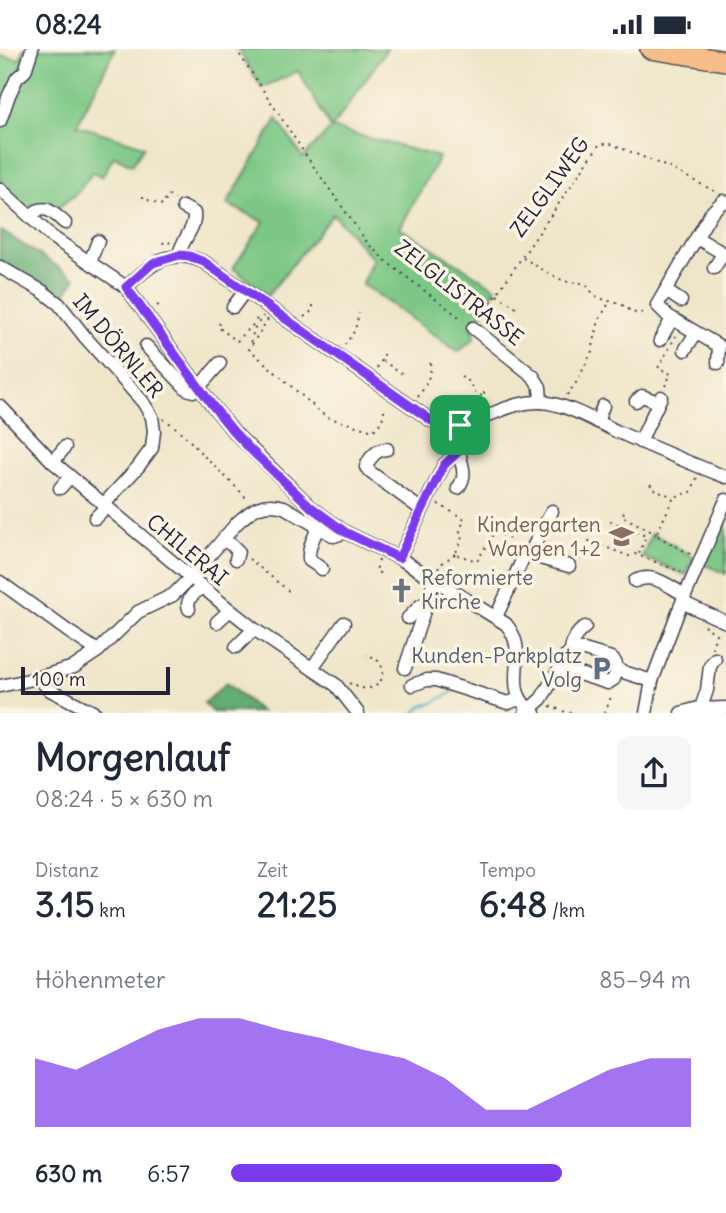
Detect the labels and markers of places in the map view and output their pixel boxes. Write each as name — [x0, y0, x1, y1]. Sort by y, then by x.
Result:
pin — [430, 395, 490, 455]
place label: Kindergarten Wangen 1+2 — [477, 511, 601, 562]
school or university icon: Kindergarten Wangen 1+2 — [607, 523, 635, 551]
place label: Reformierte Kirche — [421, 564, 533, 615]
church icon: Reformierte Kirche — [387, 576, 415, 604]
place label: Kunden-Parkplatz Volg — [411, 642, 582, 693]
parking icon: Kunden-Parkplatz Volg — [588, 654, 616, 682]

